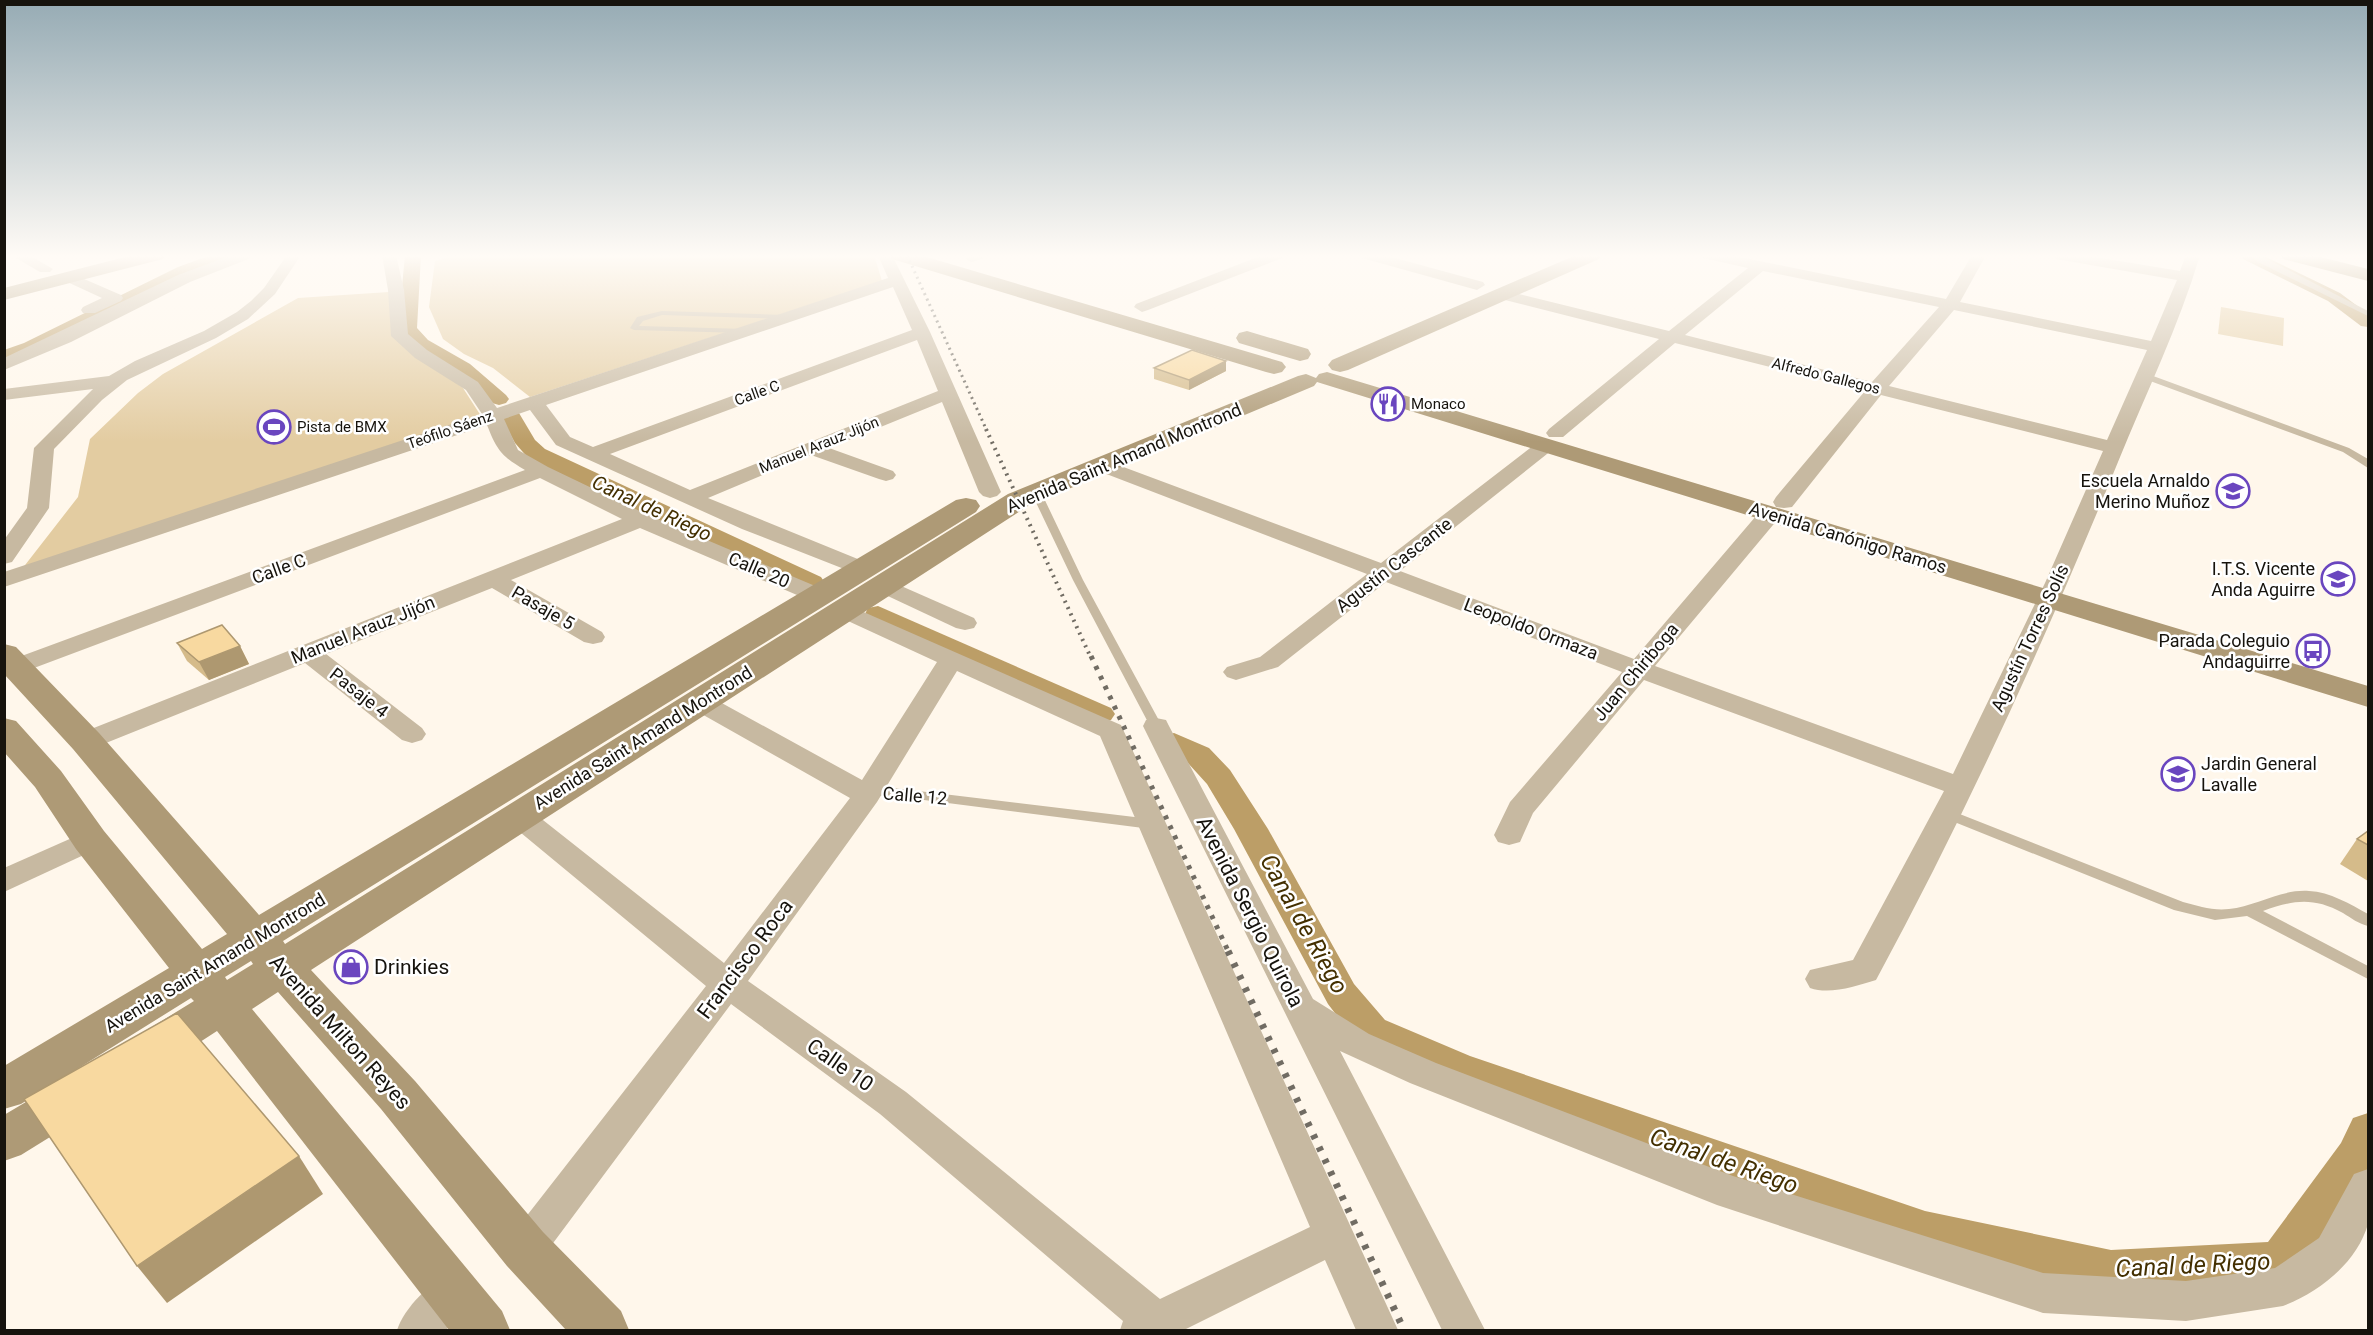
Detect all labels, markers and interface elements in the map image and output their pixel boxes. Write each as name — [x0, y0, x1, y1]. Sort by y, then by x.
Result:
street label: Alfredo Gallegos — [1770, 354, 1882, 398]
street label: Calle C — [732, 376, 782, 409]
restaurant icon: Monaco — [1370, 386, 1406, 422]
place label: Monaco — [1411, 395, 1466, 413]
street label: Avenida Saint Amand Montrond — [1003, 398, 1244, 517]
street label: Teófilo Sáenz — [405, 407, 495, 453]
sports icon: Pista de BMX — [256, 409, 292, 445]
street label: Manuel Arauz Jijón — [756, 413, 882, 477]
place label: Pista de BMX — [297, 418, 387, 436]
water label: Canal de Riego — [588, 470, 716, 546]
place label: Escuela Arnaldo Merino Muñoz — [2081, 470, 2210, 512]
school or university icon: Escuela Arnaldo Merino Muñoz — [2215, 473, 2251, 509]
street label: Avenida Canónigo Ramos — [1747, 497, 1949, 578]
street label: Agustín Cascante — [1332, 513, 1456, 616]
street label: Calle 20 — [725, 547, 793, 592]
street label: Calle C — [249, 549, 309, 588]
place label: I.T.S. Vicente Anda Aguirre — [2211, 558, 2315, 600]
street label: Agustín Torres Solís — [1986, 561, 2073, 715]
school or university icon: I.T.S. Vicente Anda Aguirre — [2320, 561, 2356, 597]
street label: Pasaje 5 — [508, 581, 578, 634]
street label: Manuel Arauz Jijón — [288, 591, 438, 668]
street label: Leopoldo Ormaza — [1461, 593, 1601, 664]
street label: Juan Chiriboga — [1589, 619, 1682, 725]
place label: Parada Coleguio Andaguirre — [2158, 630, 2290, 672]
bus stop icon: Parada Coleguio Andaguirre — [2295, 633, 2331, 669]
street label: Avenida Saint Amand Montrond — [530, 662, 756, 814]
street label: Pasaje 4 — [326, 663, 393, 722]
place label: Jardin General Lavalle — [2201, 753, 2317, 795]
school or university icon: Jardin General Lavalle — [2160, 756, 2196, 792]
street label: Calle 12 — [882, 782, 948, 809]
street label: Avenida Sergio Quirola — [1191, 813, 1309, 1011]
water label: Canal de Riego — [1254, 849, 1354, 999]
street label: Avenida Saint Amand Montrond — [101, 888, 329, 1037]
street label: Francisco Roca — [692, 894, 798, 1024]
shop icon: Drinkies — [333, 949, 369, 985]
street label: Avenida Milton Reyes — [264, 950, 416, 1114]
place label: Drinkies — [374, 955, 449, 979]
street label: Calle 10 — [802, 1034, 878, 1096]
water label: Canal de Riego — [1646, 1123, 1802, 1199]
water label: Canal de Riego — [2115, 1247, 2271, 1283]

